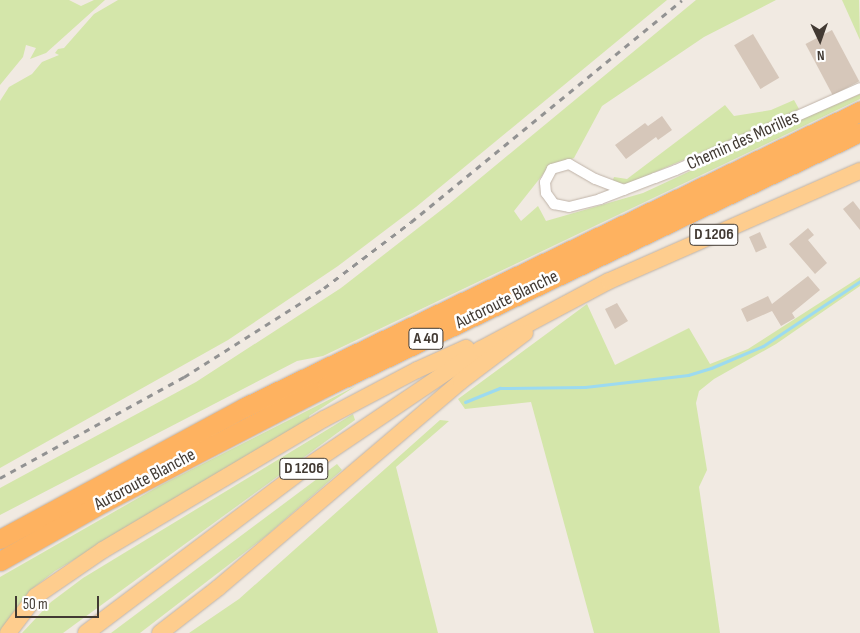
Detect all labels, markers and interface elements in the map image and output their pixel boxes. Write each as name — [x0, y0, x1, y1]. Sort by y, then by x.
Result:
north arrow — [795, 15, 845, 65]
text: N — [817, 47, 825, 64]
street label: Chemin des Morilles — [684, 107, 802, 175]
road number: D 1206 — [689, 222, 739, 248]
street label: Autoroute Blanche — [452, 266, 562, 334]
road number: A 40 — [407, 326, 445, 352]
street label: Autoroute Blanche — [91, 444, 199, 516]
road number: D 1206 — [279, 456, 329, 482]
scale bar — [18, 586, 101, 618]
text: 50 m — [23, 595, 48, 614]

